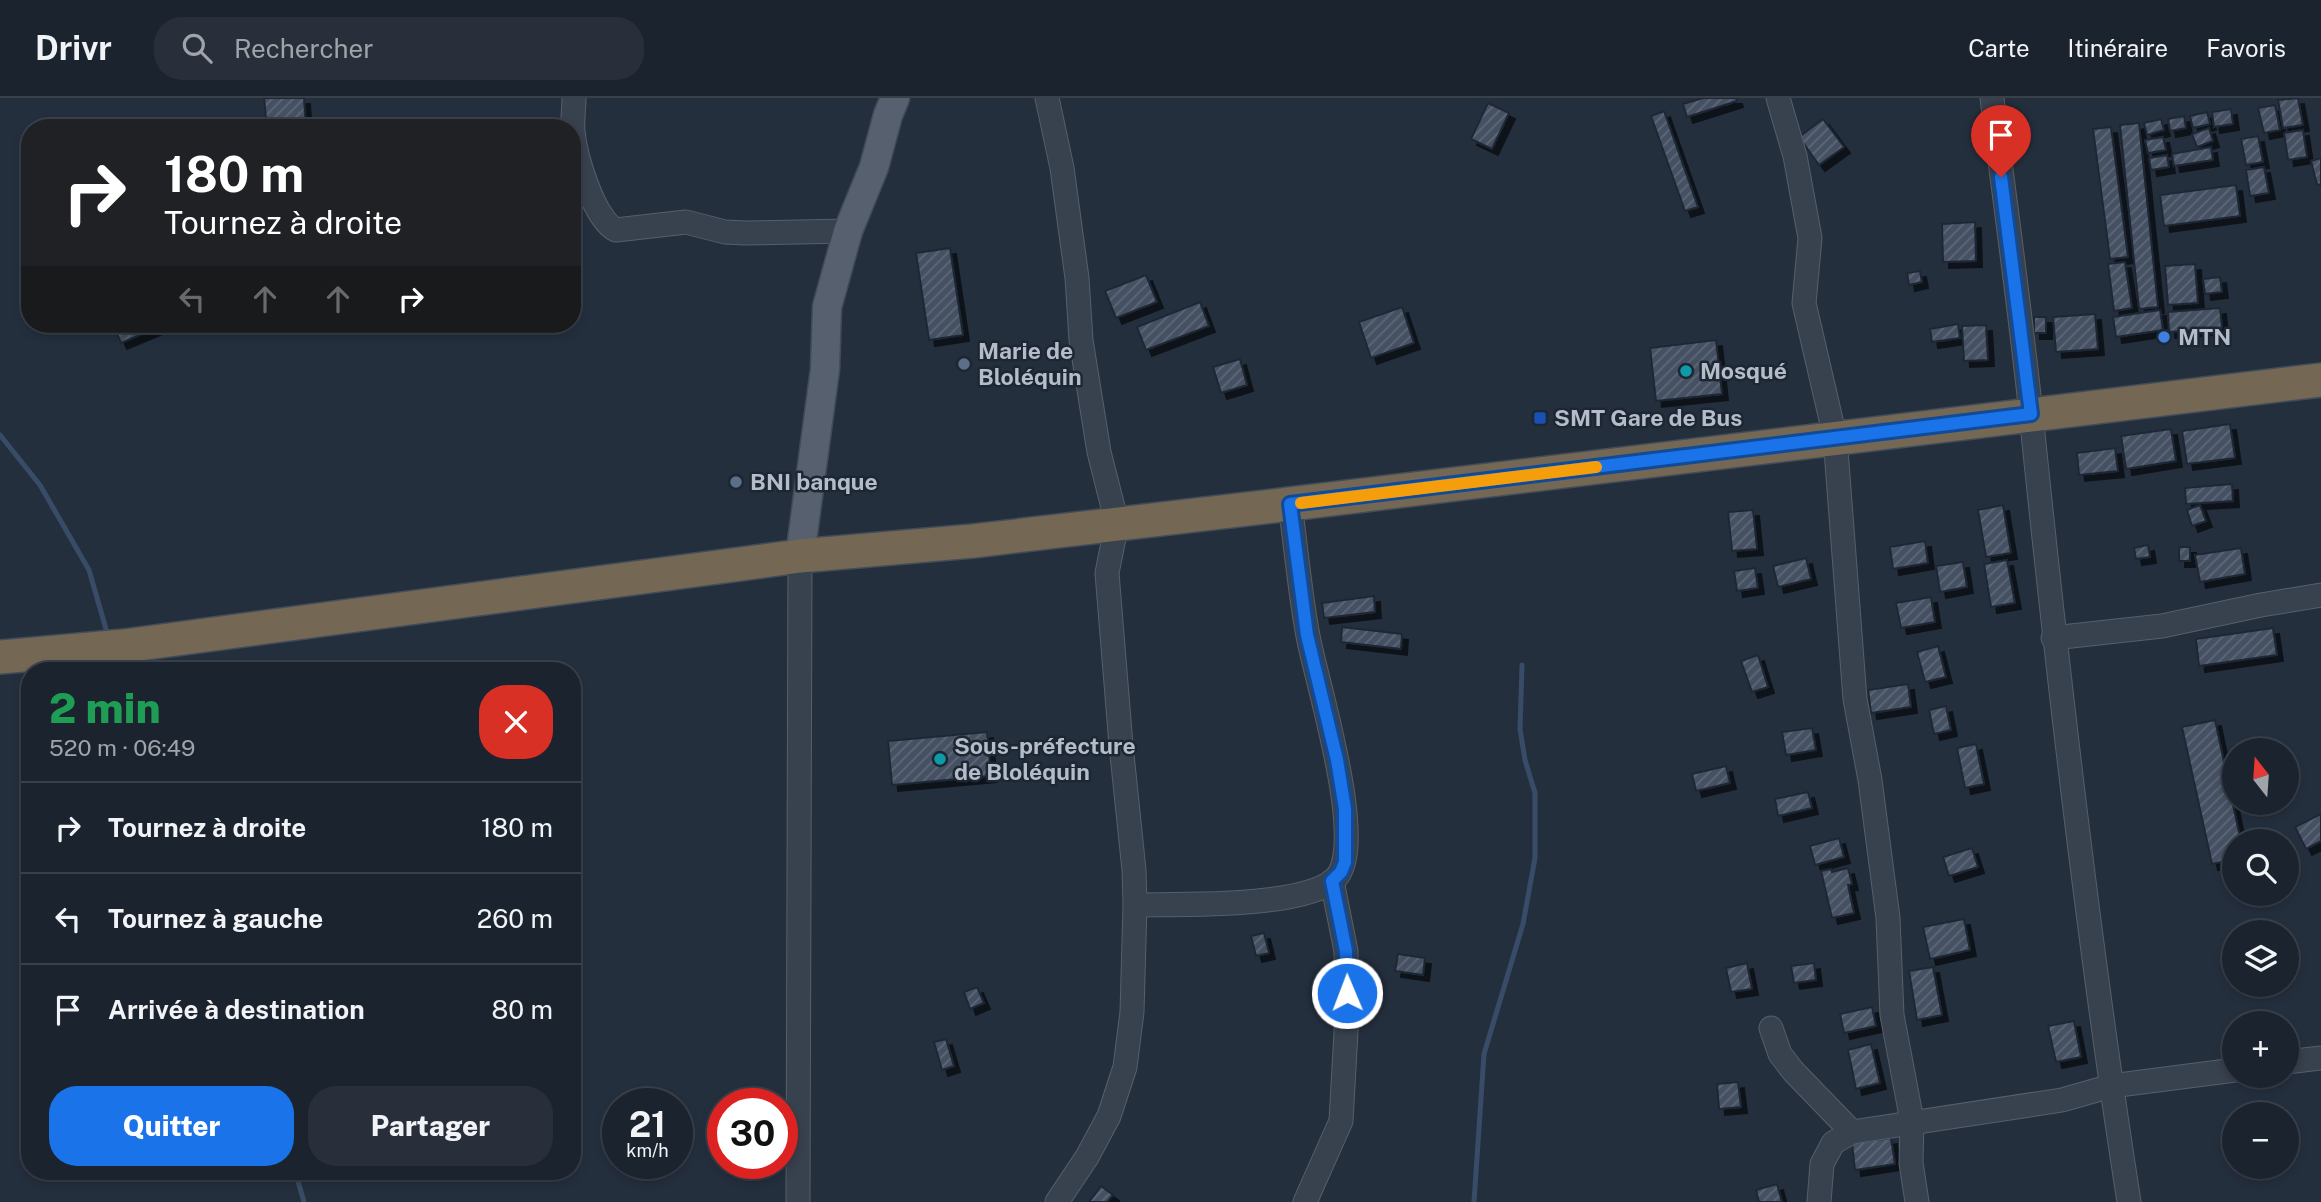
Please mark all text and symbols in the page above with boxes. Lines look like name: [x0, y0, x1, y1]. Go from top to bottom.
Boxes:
search box: [154, 17, 644, 80]
text: Drivr: [35, 29, 112, 67]
icon: search: [178, 29, 216, 67]
text: Rechercher: [234, 33, 373, 64]
text: Carte: [1968, 34, 2030, 62]
text: Itinéraire: [2068, 34, 2168, 62]
text: Favoris: [2206, 34, 2286, 62]
pin: [1971, 105, 2031, 177]
icon: arrive: [1982, 116, 2020, 154]
text: 180 m: [164, 145, 304, 203]
icon: right: [49, 147, 140, 238]
text: Tournez à droite: [164, 204, 402, 241]
icon: left: [173, 280, 211, 318]
icon: ahead: [246, 280, 284, 318]
icon: ahead: [319, 280, 357, 318]
icon: right: [392, 280, 430, 318]
place label: MTN: [2178, 323, 2231, 350]
marker: MTN: [2156, 329, 2172, 345]
place label: Marie de Bloléquin: [978, 337, 1082, 390]
marker: Marie de Bloléquin: [956, 356, 972, 372]
place label: Mosqué: [1700, 357, 1787, 384]
marker: Mosqué: [1678, 363, 1694, 379]
place label: SMT Gare de Bus: [1554, 404, 1742, 431]
marker: SMT Gare de Bus: [1532, 410, 1548, 426]
place label: BNI banque: [750, 468, 878, 495]
marker: BNI banque: [728, 474, 744, 490]
text: 2 min: [49, 683, 161, 732]
button: close: [479, 685, 553, 759]
place label: Sous-préfecture de Bloléquin: [954, 732, 1136, 785]
text: 520 m · 06:49: [49, 734, 195, 761]
north arrow: [2222, 738, 2300, 816]
map controls: [2222, 738, 2299, 1179]
marker: Sous-préfecture de Bloléquin: [932, 751, 948, 767]
icon: right: [49, 809, 87, 847]
text: Tournez à droite: [108, 812, 306, 843]
text: 180 m: [481, 812, 553, 843]
button: search: [2222, 829, 2299, 906]
icon: left: [49, 900, 87, 938]
text: Tournez à gauche: [108, 903, 323, 934]
text: 260 m: [477, 903, 553, 934]
button: layers: [2222, 920, 2299, 997]
position arrow: [1310, 956, 1384, 1030]
icon: arrive: [49, 991, 87, 1029]
text: Arrivée à destination: [108, 994, 365, 1025]
text: 80 m: [492, 994, 553, 1025]
button: +: [2222, 1011, 2299, 1088]
button: Quitter: [49, 1086, 294, 1166]
button: Partager: [308, 1086, 553, 1166]
speed limit sign: 30: [707, 1088, 798, 1179]
button: −: [2222, 1102, 2299, 1179]
text: 21: [629, 1104, 666, 1145]
text: km/h: [626, 1140, 669, 1161]

